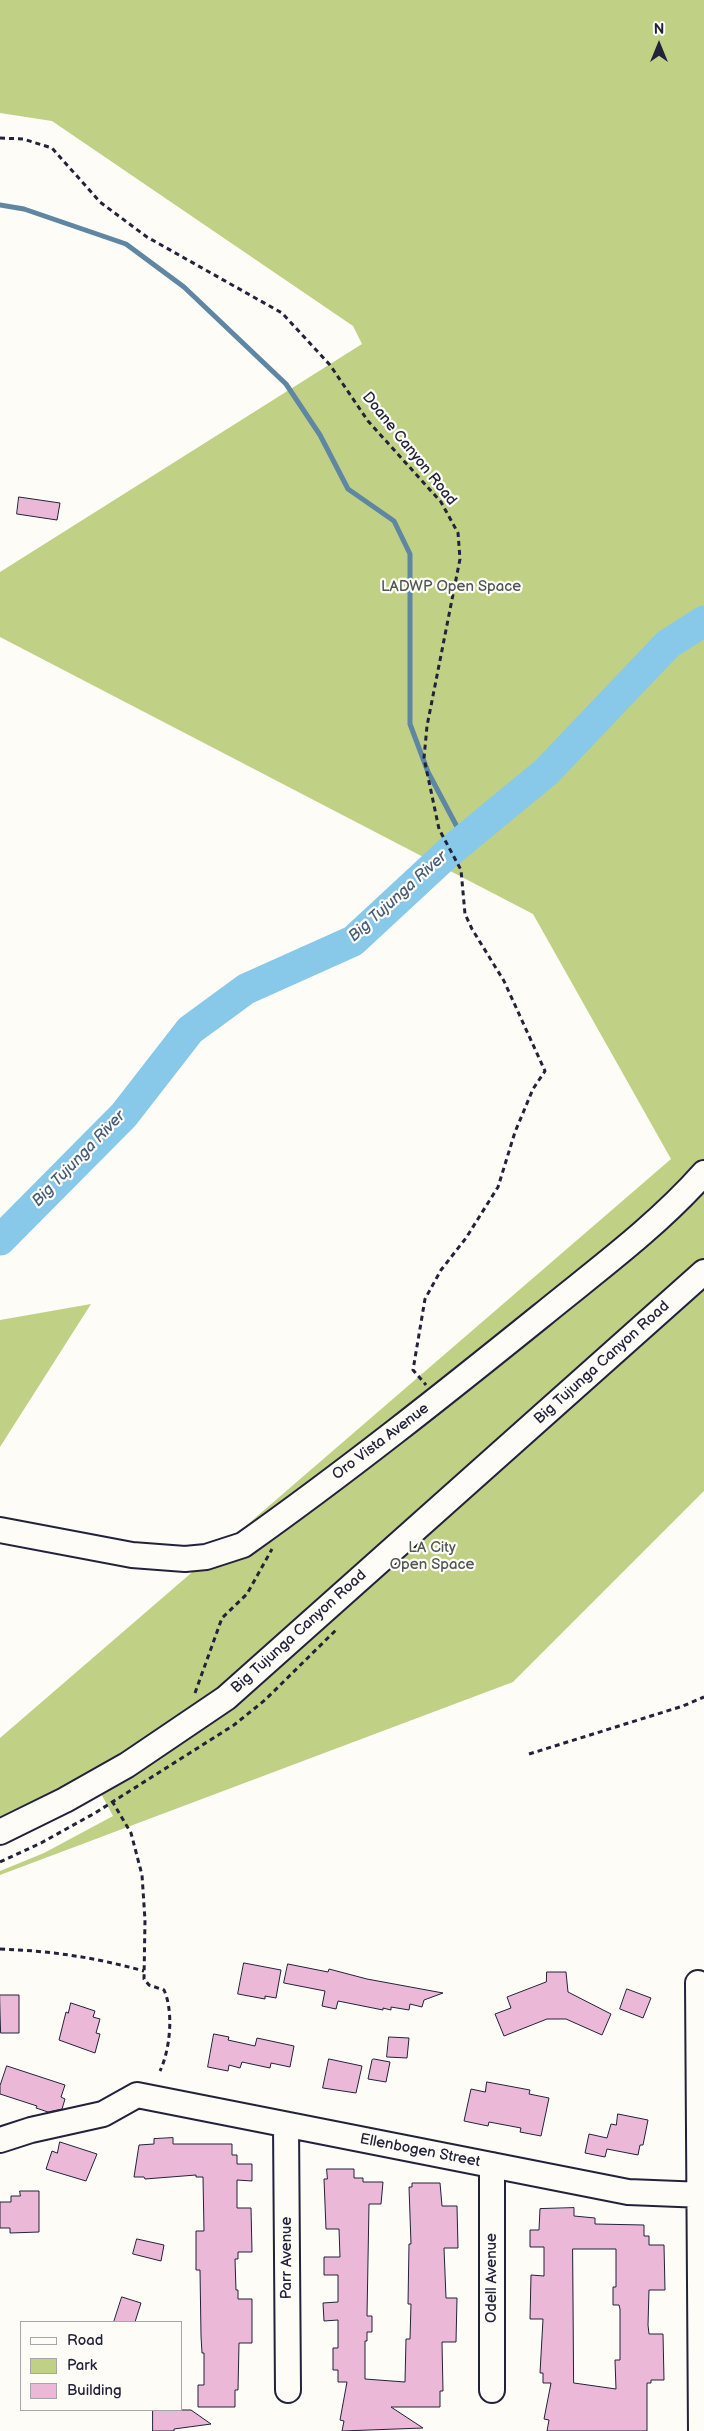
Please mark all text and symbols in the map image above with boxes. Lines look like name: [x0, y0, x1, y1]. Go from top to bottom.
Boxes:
north arrow: [634, 20, 684, 70]
text: N: [654, 21, 664, 38]
street label: Doane Canyon Road: [358, 389, 460, 509]
park label: LADWP Open Space: [381, 578, 521, 596]
water label: Big Tujunga River: [345, 848, 451, 946]
water label: Big Tujunga River: [28, 1107, 130, 1211]
street label: Big Tujunga Canyon Road: [531, 1298, 673, 1428]
street label: Oro Vista Avenue: [329, 1400, 433, 1484]
park label: LA City Open Space: [390, 1539, 474, 1574]
street label: Big Tujunga Canyon Road: [228, 1567, 370, 1697]
street label: Ellenbogen Street: [358, 2131, 482, 2171]
street label: Parr Avenue: [278, 2217, 296, 2299]
street label: Odell Avenue: [483, 2233, 501, 2323]
legend: [20, 2321, 182, 2411]
text: Road: [67, 2331, 103, 2350]
text: Park: [67, 2356, 97, 2375]
text: Building: [67, 2381, 122, 2400]

